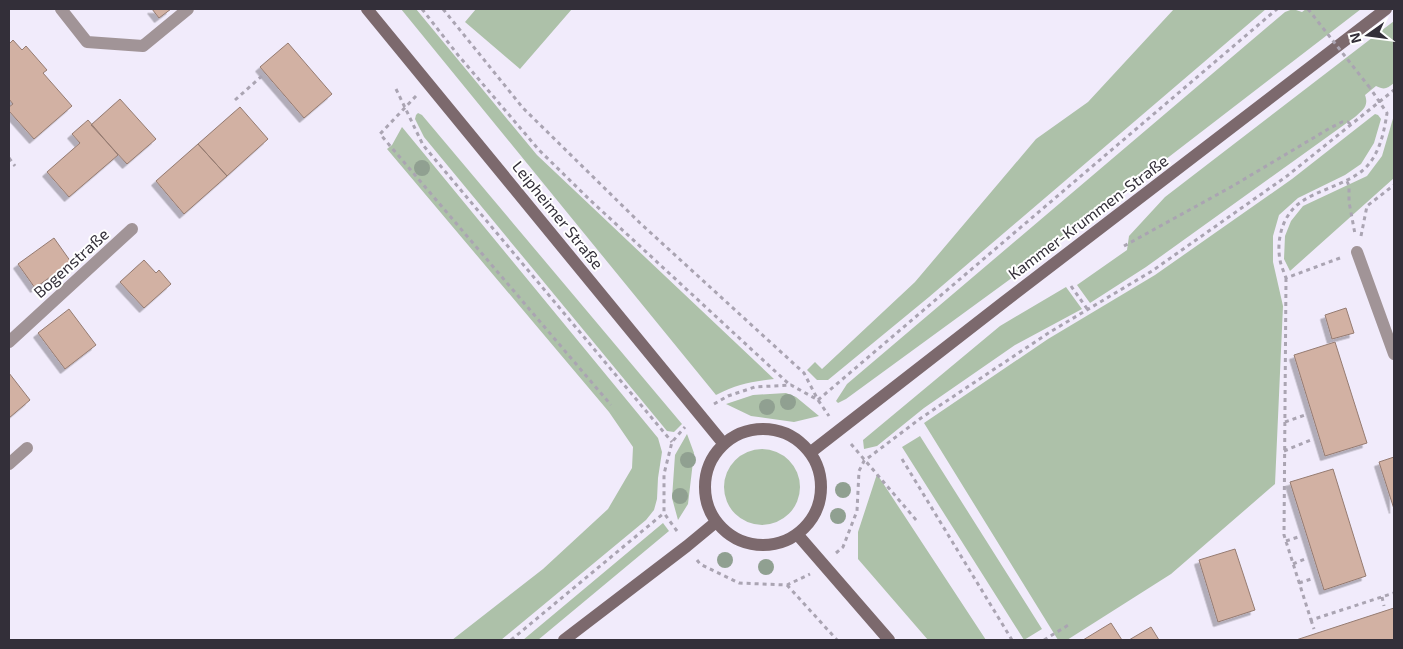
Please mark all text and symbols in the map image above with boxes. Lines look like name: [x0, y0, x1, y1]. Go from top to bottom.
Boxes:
north arrow: [1343, 10, 1393, 60]
text: N: [1345, 31, 1364, 45]
street label: Kammer-Krummen-Straße: [1004, 150, 1171, 283]
street label: Leipheimer Straße: [509, 157, 608, 273]
street label: Bogenstraße: [29, 224, 112, 301]

